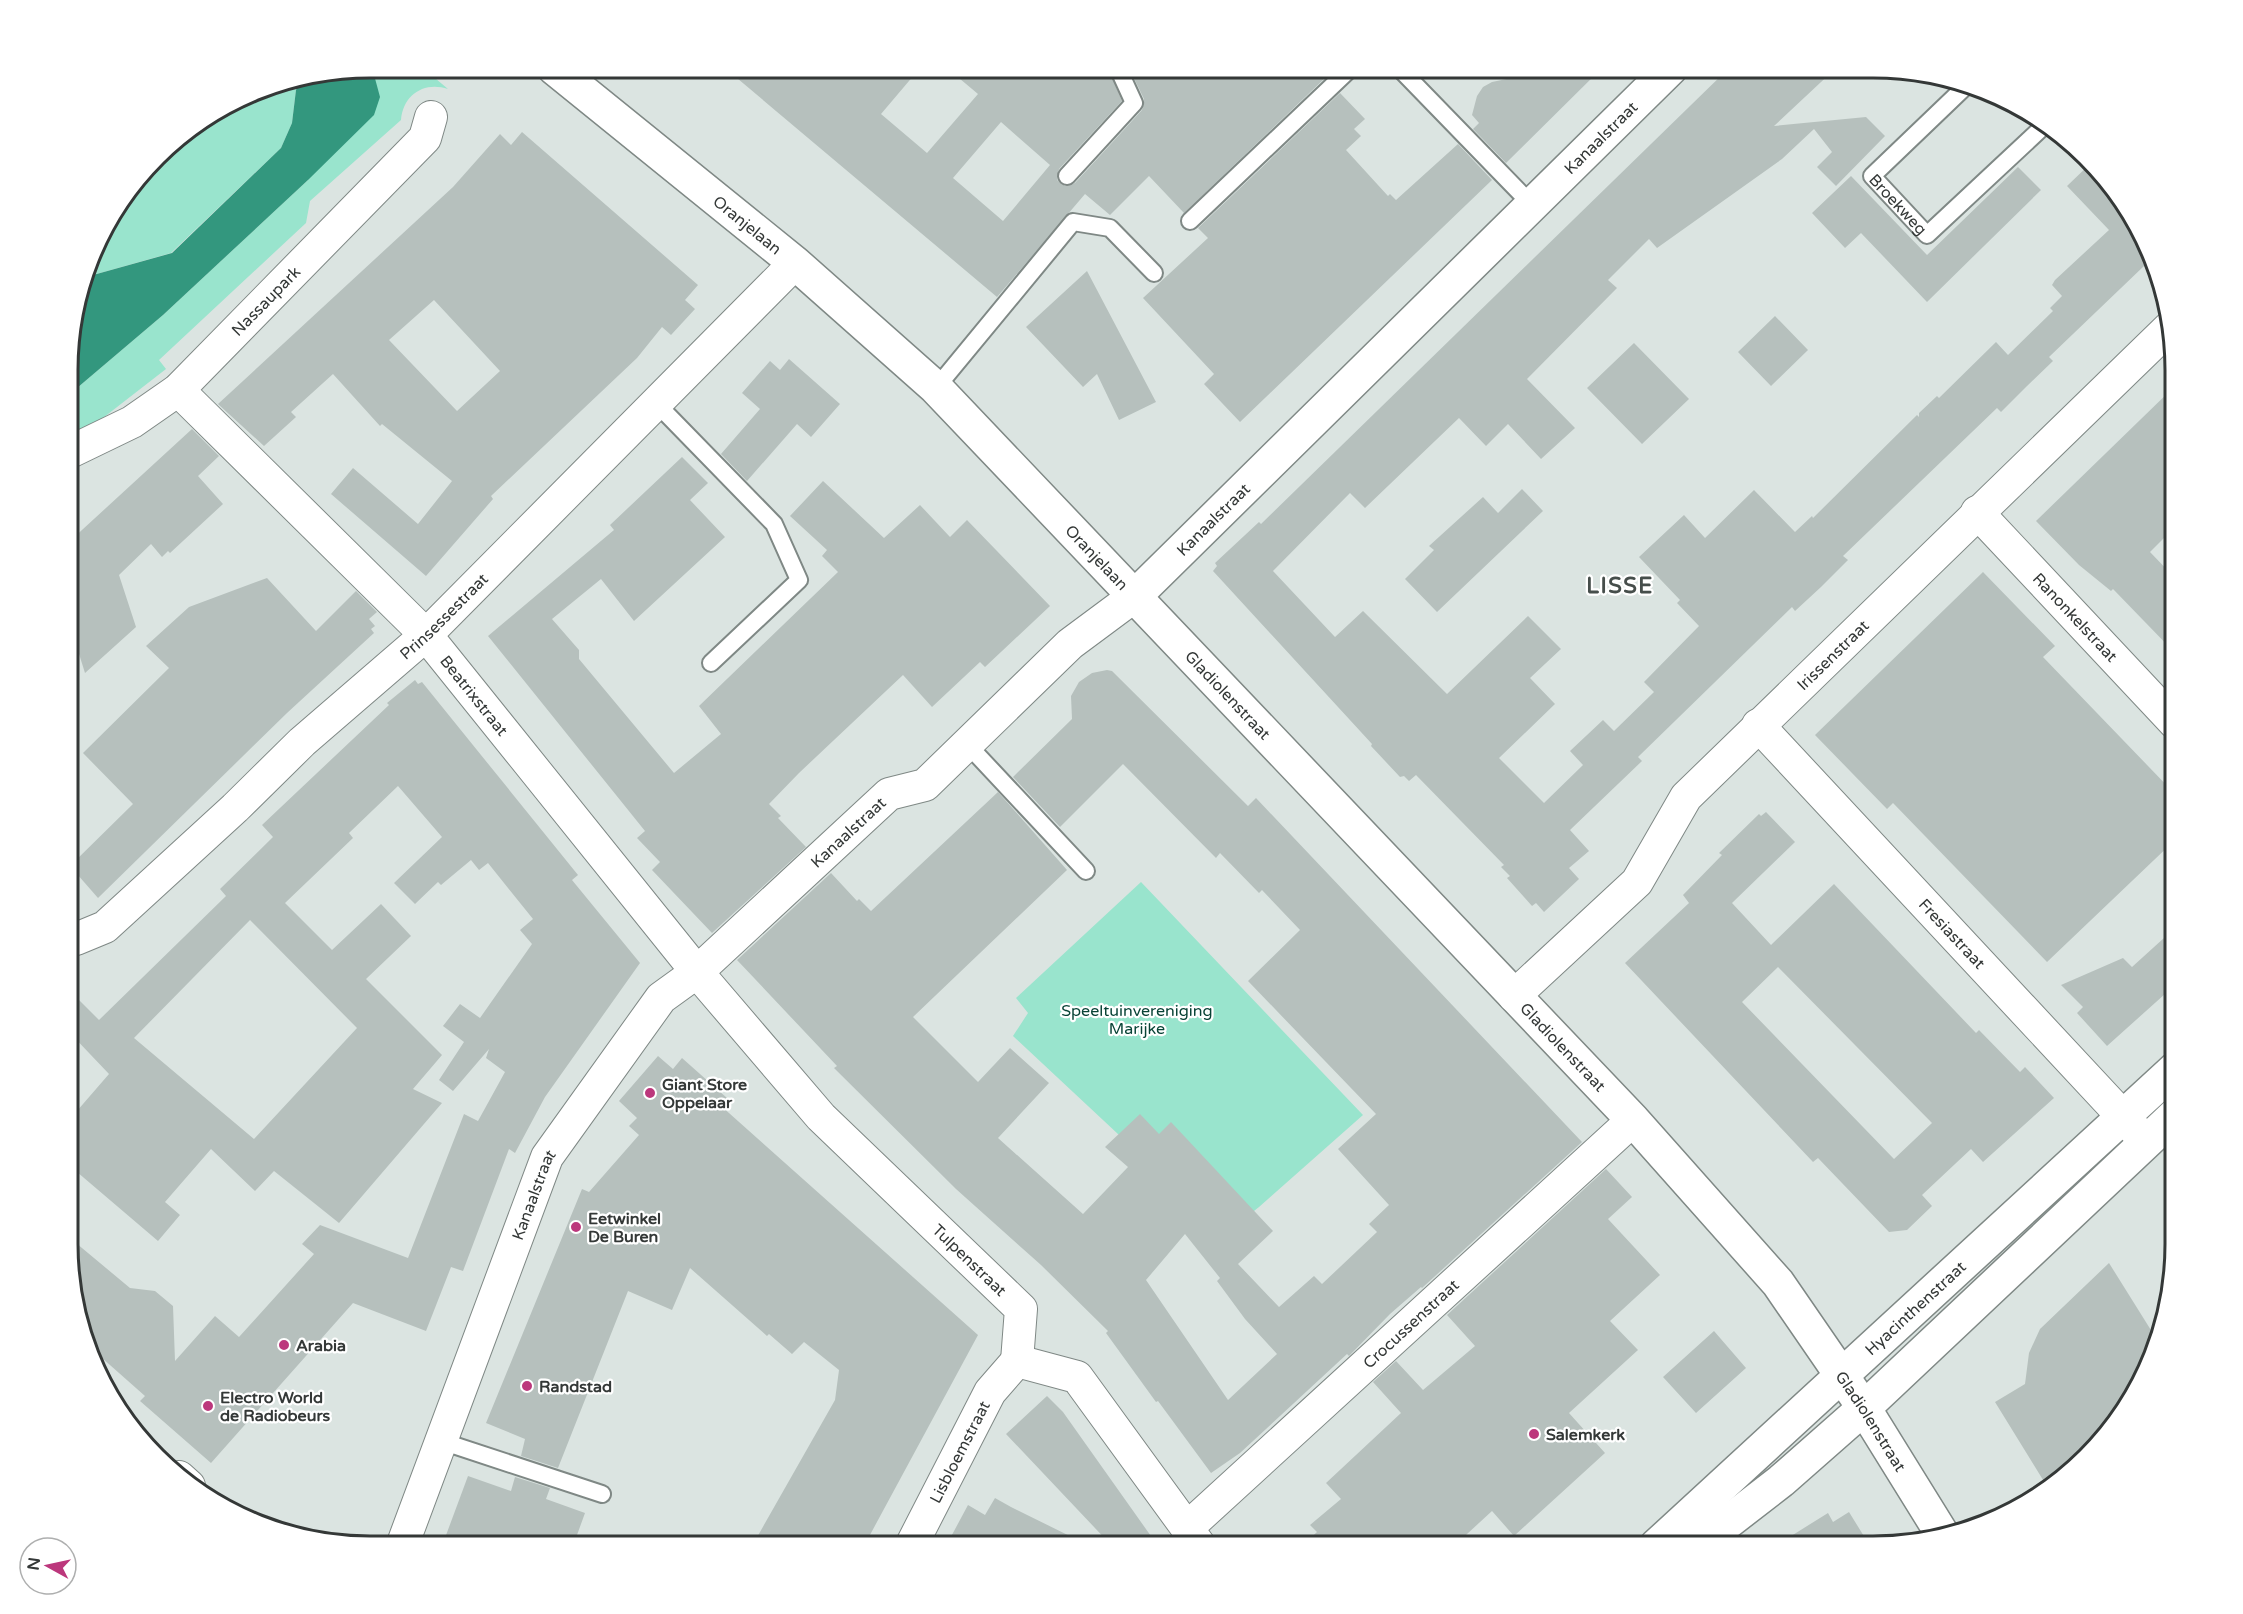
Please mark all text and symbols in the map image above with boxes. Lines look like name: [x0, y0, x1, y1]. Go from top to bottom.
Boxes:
street label: Kanaalstraat: [1560, 98, 1642, 179]
street label: Broekweg: [1864, 170, 1931, 239]
street label: Oranjelaan: [709, 192, 785, 259]
street label: Nassaupark: [228, 262, 305, 340]
street label: Kanaalstraat: [1173, 479, 1255, 560]
street label: Oranjelaan: [1061, 521, 1132, 595]
street label: Prinsessestraat: [396, 569, 493, 664]
street label: Ranonkelstraat: [2028, 569, 2121, 666]
district label: LISSE: [1586, 573, 1654, 599]
street label: Irissenstraat: [1793, 616, 1873, 695]
street label: Gladiolenstraat: [1180, 647, 1274, 744]
street label: Beatrixstraat: [435, 652, 512, 740]
street label: Kanaalstraat: [807, 793, 890, 873]
street label: Fresiastraat: [1914, 895, 1989, 973]
street label: Gladiolenstraat: [1515, 999, 1610, 1096]
park label: Speeltuinvereniging Marijke: [1061, 1001, 1213, 1039]
place label: Giant Store Oppelaar: [662, 1075, 747, 1113]
marker: Giant Store Oppelaar: [643, 1086, 657, 1100]
street label: Kanaalstraat: [508, 1146, 560, 1243]
place label: Eetwinkel De Buren: [588, 1209, 661, 1247]
marker: Eetwinkel De Buren: [569, 1220, 583, 1234]
street label: Tulpenstraat: [928, 1220, 1010, 1301]
street label: Hyacinthenstraat: [1861, 1257, 1970, 1360]
street label: Crocussenstraat: [1359, 1275, 1463, 1373]
place label: Arabia: [296, 1336, 346, 1356]
marker: Arabia: [277, 1338, 291, 1352]
street label: Gladiolenstraat: [1831, 1368, 1910, 1476]
place label: Randstad: [539, 1377, 612, 1397]
marker: Randstad: [520, 1379, 534, 1393]
place label: Electro World de Radiobeurs: [220, 1388, 331, 1426]
street label: Lisbloemstraat: [926, 1398, 995, 1507]
marker: Electro World de Radiobeurs: [201, 1399, 215, 1413]
place label: Salemkerk: [1546, 1425, 1625, 1445]
marker: Salemkerk: [1527, 1427, 1541, 1441]
north arrow: [18, 1536, 78, 1596]
text: N: [23, 1556, 45, 1572]

